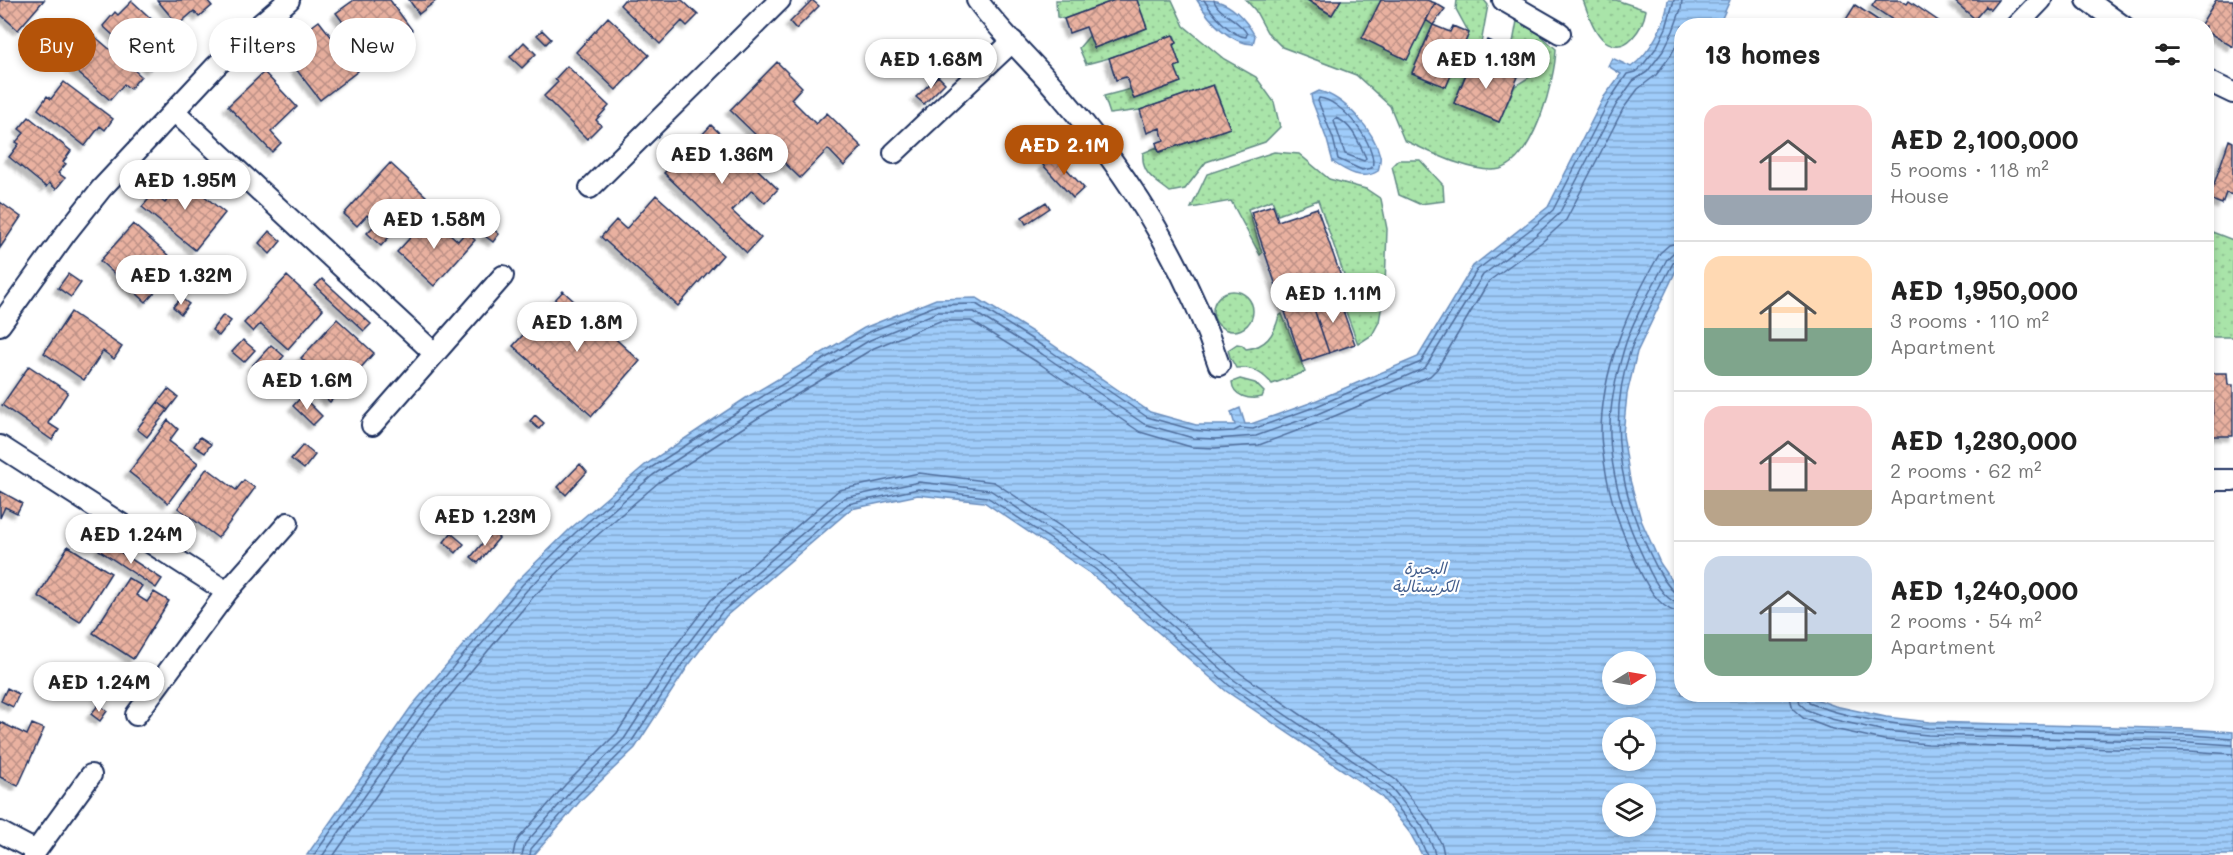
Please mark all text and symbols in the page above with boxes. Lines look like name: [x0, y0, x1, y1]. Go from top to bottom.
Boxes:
chip: Buy: [18, 18, 96, 72]
chip: Rent: [108, 18, 197, 72]
chip: Filters: [209, 18, 317, 72]
chip: New: [329, 18, 416, 72]
text: 13 homes: [1704, 37, 1821, 71]
icon: filters: [2151, 38, 2184, 71]
pin: AED 1.68M: [862, 39, 1000, 90]
pin: AED 1.13M: [1417, 39, 1555, 90]
text: AED 1.68M: [879, 45, 983, 71]
text: AED 1.13M: [1436, 45, 1536, 71]
text: AED 2,100,000: [1890, 122, 2078, 156]
pin: AED 2.1M: [1002, 125, 1126, 176]
icon: home: [1752, 129, 1824, 201]
text: AED 2.1M: [1019, 131, 1109, 157]
pin: AED 1.36M: [653, 134, 791, 185]
text: AED 1.36M: [670, 140, 774, 166]
text: 5 rooms · 118 m²: [1890, 156, 2049, 182]
pin: AED 1.95M: [116, 160, 254, 211]
text: AED 1.95M: [133, 166, 237, 192]
text: House: [1890, 182, 1949, 208]
pin: AED 1.58M: [365, 199, 503, 250]
text: AED 1.58M: [382, 205, 486, 231]
pin: AED 1.32M: [112, 255, 250, 306]
text: AED 1.32M: [130, 261, 232, 287]
pin: AED 1.11M: [1264, 273, 1402, 324]
text: AED 1,950,000: [1890, 273, 2078, 307]
text: AED 1.11M: [1284, 279, 1382, 305]
icon: home: [1752, 280, 1824, 352]
pin: AED 1.8M: [515, 302, 639, 353]
text: 3 rooms · 110 m²: [1890, 307, 2049, 333]
text: AED 1.8M: [531, 308, 623, 334]
text: Apartment: [1890, 333, 1996, 359]
pin: AED 1.6M: [245, 360, 369, 411]
text: AED 1.6M: [261, 366, 353, 392]
text: AED 1,230,000: [1890, 423, 2077, 457]
icon: home: [1752, 430, 1824, 502]
text: 2 rooms · 62 m²: [1890, 457, 2042, 483]
text: Apartment: [1890, 483, 1996, 509]
pin: AED 1.23M: [416, 496, 554, 547]
text: AED 1.23M: [434, 502, 536, 528]
pin: AED 1.24M: [62, 514, 200, 565]
text: AED 1.24M: [79, 520, 183, 546]
water label: البحيرة الكريستالية: [1392, 557, 1460, 596]
text: AED 1,240,000: [1890, 573, 2078, 607]
icon: home: [1752, 580, 1824, 652]
text: 2 rooms · 54 m²: [1890, 607, 2042, 633]
text: Apartment: [1890, 633, 1996, 659]
north arrow: [1602, 651, 1656, 705]
map controls: [1602, 651, 1656, 837]
pin: AED 1.24M: [30, 662, 168, 713]
text: AED 1.24M: [47, 668, 151, 694]
button: locate: [1602, 717, 1656, 771]
button: layers: [1602, 783, 1656, 837]

